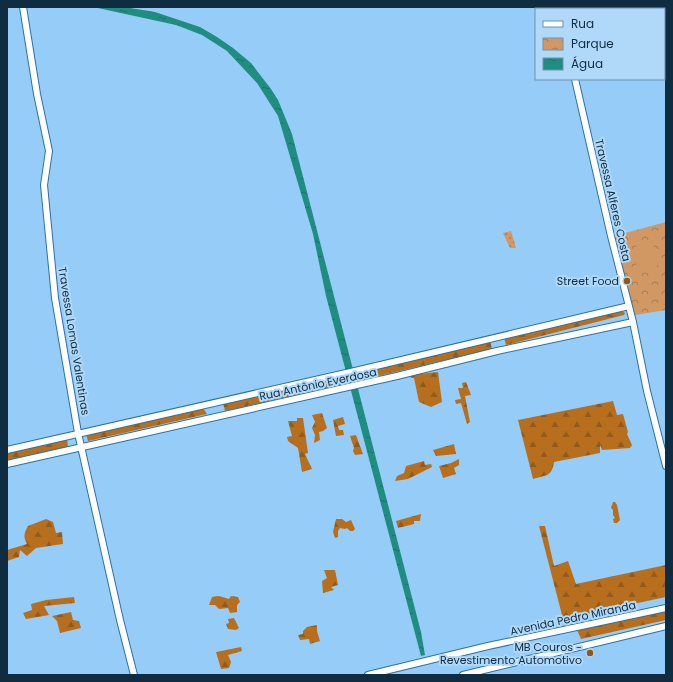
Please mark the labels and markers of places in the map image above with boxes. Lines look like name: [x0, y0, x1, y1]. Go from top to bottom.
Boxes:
place label: Street Food: [557, 273, 619, 289]
marker: Street Food: [622, 276, 632, 286]
place label: MB Couros - Revestimento Automotivo: [440, 639, 582, 668]
marker: MB Couros - Revestimento Automotivo: [585, 648, 595, 658]

